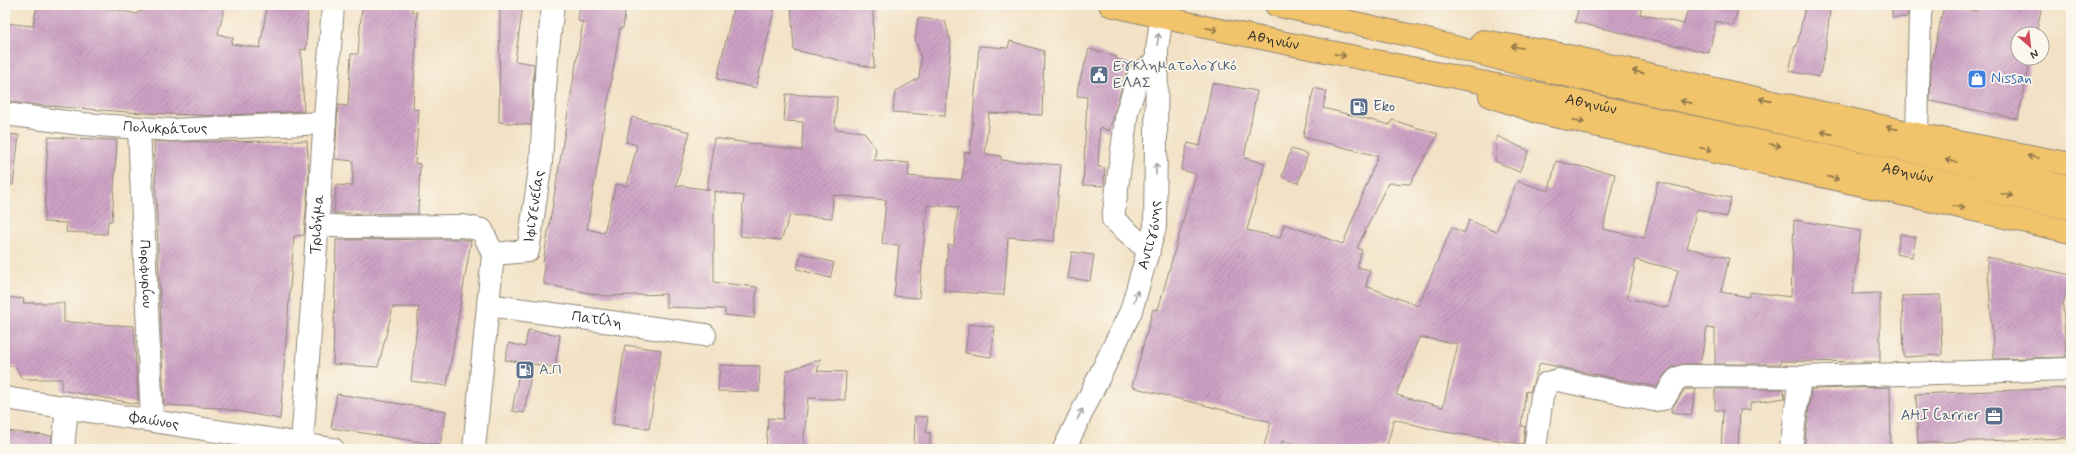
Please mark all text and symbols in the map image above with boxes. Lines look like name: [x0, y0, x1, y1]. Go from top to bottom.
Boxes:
one-way arrow: [1206, 25, 1219, 33]
street label: Αθηνών: [1246, 26, 1301, 56]
north arrow: [2010, 26, 2050, 66]
one-way arrow: [1154, 33, 1162, 46]
one-way arrow: [1511, 42, 1524, 50]
text: N: [2028, 46, 2041, 62]
one-way arrow: [1333, 51, 1346, 59]
place label: Εγκληματολογικό ΕΛΑΣ: [1113, 56, 1237, 93]
public building icon: Εγκληματολογικό ΕΛΑΣ: [1088, 64, 1110, 86]
one-way arrow: [1632, 67, 1645, 75]
shop icon: Nissan: [1966, 68, 1988, 90]
place label: Nissan: [1991, 69, 2032, 89]
street label: Αθηνών: [1563, 89, 1619, 120]
one-way arrow: [1759, 95, 1772, 103]
fuel station icon: Eko: [1348, 96, 1370, 118]
place label: Eko: [1373, 97, 1395, 117]
one-way arrow: [1680, 97, 1693, 105]
street label: Πολυκράτους: [122, 117, 208, 140]
one-way arrow: [1572, 118, 1585, 126]
one-way arrow: [1885, 124, 1898, 132]
one-way arrow: [1820, 129, 1833, 136]
one-way arrow: [1768, 141, 1781, 149]
one-way arrow: [1699, 146, 1712, 154]
one-way arrow: [2027, 153, 2040, 161]
one-way arrow: [1945, 156, 1958, 164]
street label: Αθηνών: [1880, 158, 1935, 189]
one-way arrow: [1152, 163, 1160, 176]
street label: Ιφιγενείας: [519, 169, 550, 244]
one-way arrow: [1826, 174, 1839, 182]
one-way arrow: [2000, 192, 2013, 200]
street label: Τριδήμα: [305, 194, 330, 255]
street label: Αντιγόνης: [1133, 200, 1166, 272]
one-way arrow: [1953, 203, 1966, 211]
street label: Πορφυρίου: [134, 239, 157, 309]
one-way arrow: [1133, 290, 1140, 303]
street label: Πατίλη: [570, 307, 624, 333]
fuel station icon: Α.Π: [514, 359, 536, 381]
place label: Α.Π: [539, 360, 562, 380]
office icon: AHI Carrier: [1983, 405, 2005, 427]
place label: AHI Carrier: [1901, 406, 1981, 426]
street label: Φαώνος: [127, 407, 181, 435]
one-way arrow: [1077, 408, 1084, 420]

